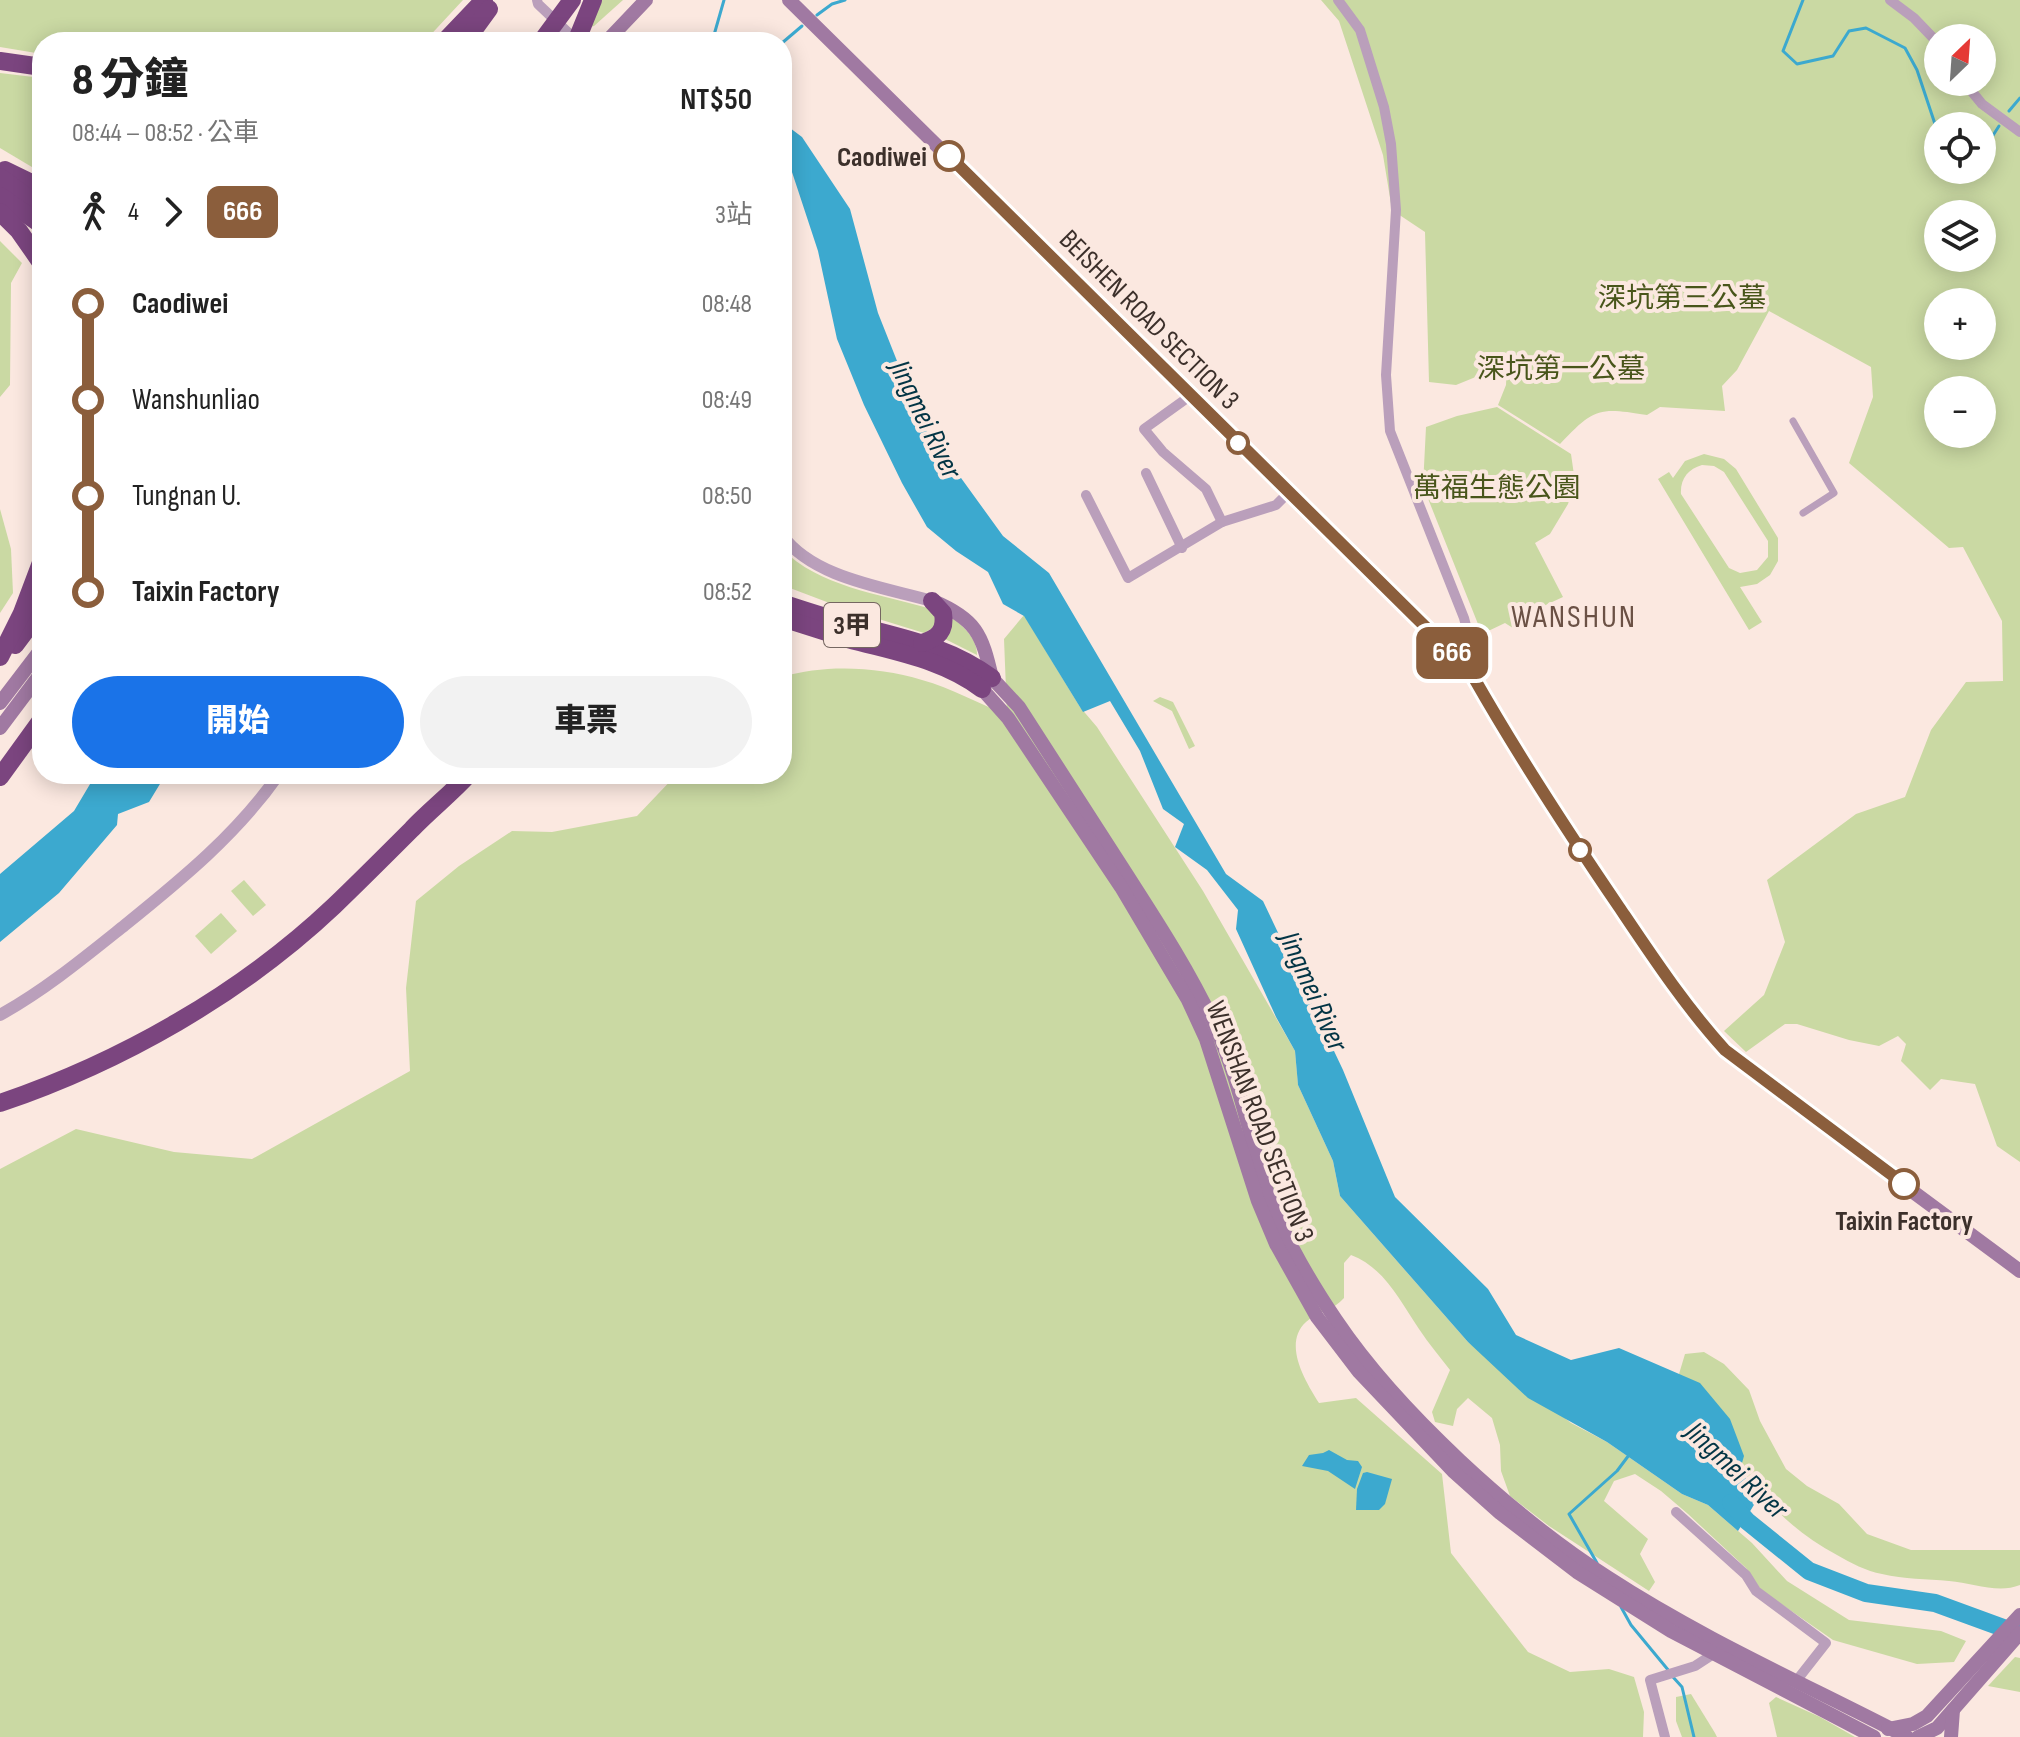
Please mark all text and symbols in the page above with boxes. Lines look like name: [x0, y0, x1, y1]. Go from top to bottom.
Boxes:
north arrow: [1924, 24, 1996, 96]
map controls: [1924, 24, 1996, 448]
text: 8 分鐘: [72, 54, 188, 107]
text: NT$50: [680, 82, 752, 118]
button: locate: [1924, 112, 1996, 184]
text: 08:44 – 08:52 · 公車: [72, 118, 259, 149]
place label: Caodiwei: [837, 141, 927, 174]
marker: Caodiwei: [934, 141, 964, 171]
icon: walk: [72, 190, 116, 234]
icon: forward: [151, 190, 195, 234]
text: 666: [223, 195, 262, 228]
text: 4: [128, 197, 139, 228]
text: 3站: [715, 200, 752, 231]
button: layers: [1924, 200, 1996, 272]
street label: BEISHEN ROAD SECTION 3: [1052, 223, 1246, 417]
park label: 深坑第三公墓: [1598, 282, 1766, 315]
text: Caodiwei: [132, 286, 228, 322]
button: +: [1924, 288, 1996, 360]
text: 08:48: [702, 289, 752, 320]
water label: Jingmei River: [880, 353, 970, 486]
park label: 深坑第一公墓: [1477, 353, 1645, 386]
button: −: [1924, 376, 1996, 448]
text: Wanshunliao: [132, 382, 260, 418]
text: 08:49: [702, 385, 752, 416]
unlabelled marker: [1227, 432, 1249, 454]
park label: 萬福生態公園: [1413, 472, 1581, 505]
text: Tungnan U.: [132, 478, 241, 514]
text: 08:50: [702, 481, 752, 512]
text: Taixin Factory: [132, 574, 279, 610]
text: 08:52: [703, 577, 752, 608]
district label: WANSHUN: [1511, 598, 1637, 637]
road number: 3甲: [824, 603, 880, 647]
line badge: 666: [1406, 627, 1498, 679]
text: 666: [1432, 636, 1472, 669]
button: 開始: [72, 676, 404, 768]
button: 車票: [420, 676, 752, 768]
unlabelled marker: [1569, 839, 1591, 861]
water label: Jingmei River: [1270, 924, 1356, 1058]
street label: WENSHAN ROAD SECTION 3: [1198, 996, 1321, 1247]
marker: Taixin Factory: [1889, 1169, 1919, 1199]
place label: Taixin Factory: [1835, 1205, 1973, 1238]
water label: Jingmei River: [1676, 1413, 1796, 1528]

